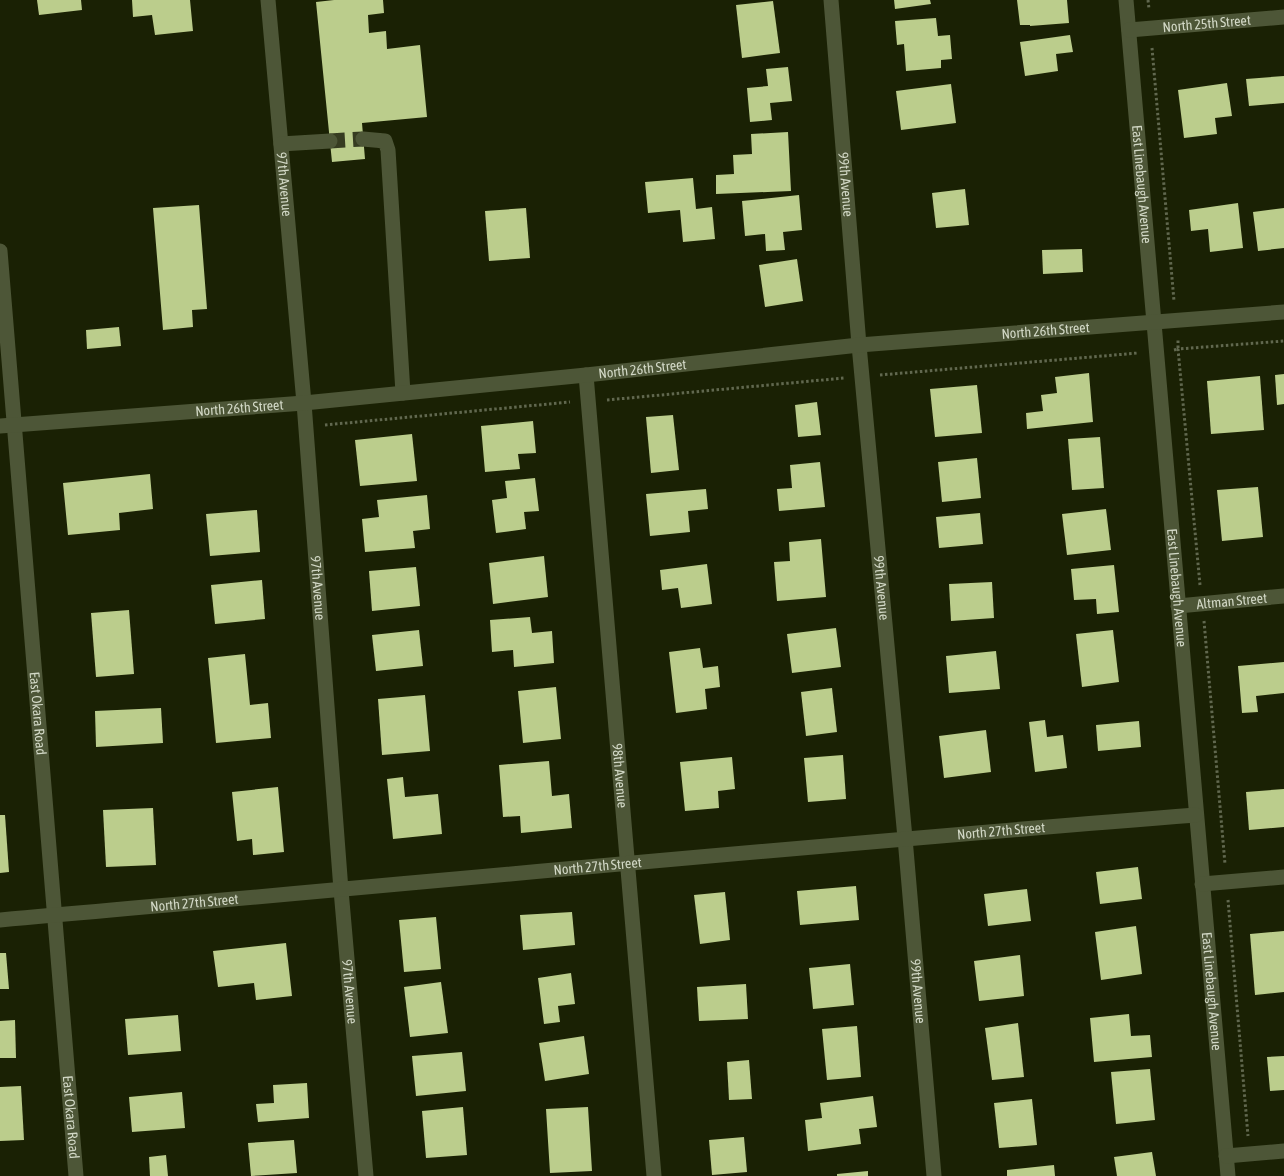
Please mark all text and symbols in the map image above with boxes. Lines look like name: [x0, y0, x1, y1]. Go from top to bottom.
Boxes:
street label: North 25th Street: [1162, 12, 1251, 35]
street label: East Linebaugh Avenue: [1129, 124, 1155, 244]
street label: 97th Avenue: [274, 151, 295, 217]
street label: 99th Avenue: [835, 151, 857, 217]
street label: North 26th Street: [1001, 319, 1090, 342]
street label: North 26th Street: [598, 356, 687, 382]
street label: North 26th Street: [195, 397, 284, 419]
street label: East Linebaugh Avenue: [1164, 528, 1190, 648]
street label: 97th Avenue: [308, 555, 328, 621]
street label: 99th Avenue: [871, 555, 893, 621]
street label: Altman Street: [1196, 590, 1268, 612]
street label: East Okara Road: [27, 671, 49, 756]
street label: 98th Avenue: [609, 743, 631, 808]
street label: North 27th Street: [956, 819, 1046, 842]
street label: North 27th Street: [553, 854, 642, 878]
street label: North 27th Street: [150, 891, 239, 915]
street label: East Linebaugh Avenue: [1199, 931, 1225, 1051]
street label: 99th Avenue: [907, 958, 929, 1024]
street label: 97th Avenue: [339, 959, 361, 1025]
street label: East Okara Road: [60, 1075, 83, 1159]

